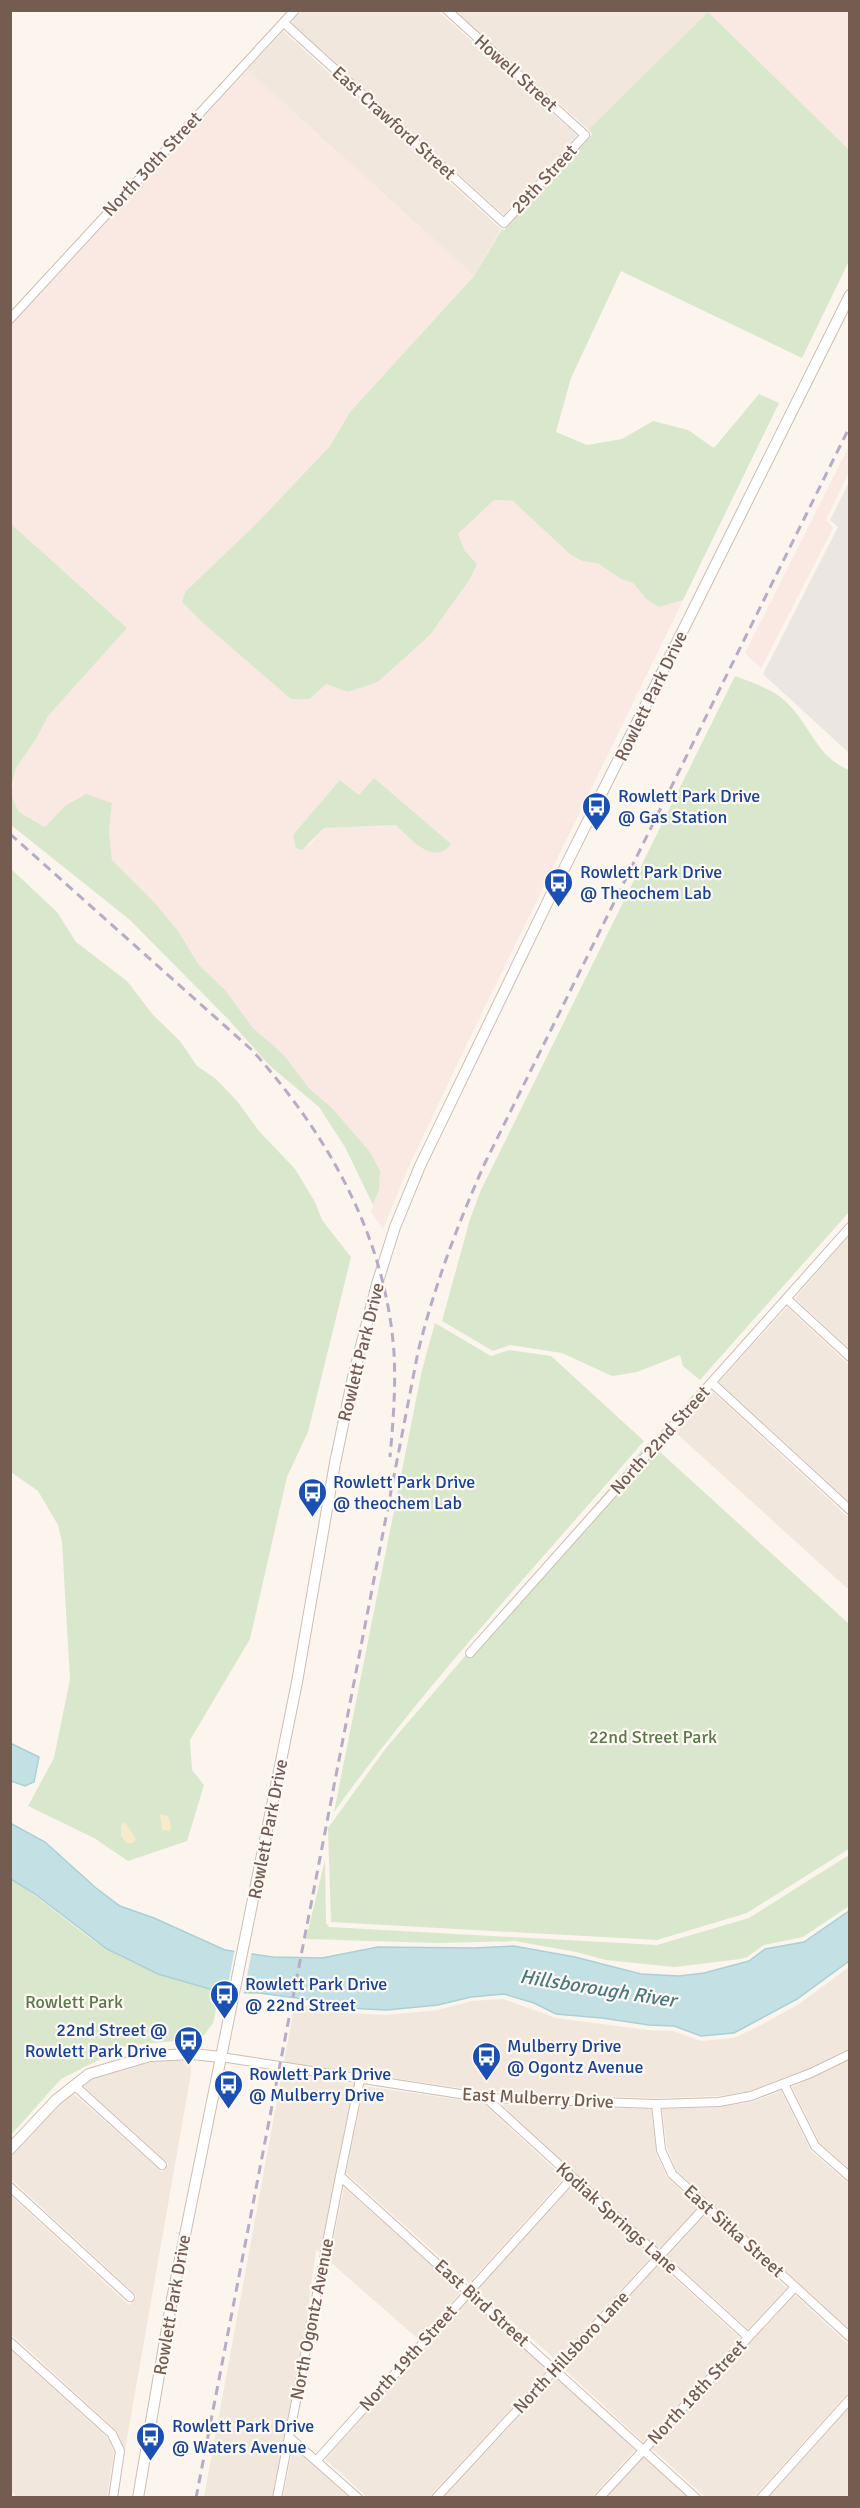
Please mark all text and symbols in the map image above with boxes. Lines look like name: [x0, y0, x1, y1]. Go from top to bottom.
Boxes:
street label: Howell Street: [470, 30, 562, 116]
street label: East Crawford Street: [328, 62, 460, 184]
street label: North 30th Street: [98, 107, 206, 221]
street label: 29th Street: [506, 140, 582, 218]
street label: Rowlett Park Drive: [610, 627, 692, 765]
place label: Rowlett Park Drive @ Gas Station: [618, 785, 760, 828]
bus stop icon: Rowlett Park Drive @ Gas Station: [581, 790, 613, 832]
place label: Rowlett Park Drive @ Theochem Lab: [580, 861, 722, 904]
bus stop icon: Rowlett Park Drive @ Theochem Lab: [543, 866, 575, 908]
street label: Rowlett Park Drive: [333, 1280, 389, 1424]
street label: North 22nd Street: [606, 1381, 714, 1499]
place label: Rowlett Park Drive @ theochem Lab: [333, 1471, 475, 1514]
bus stop icon: Rowlett Park Drive @ theochem Lab: [296, 1476, 328, 1518]
park label: 22nd Street Park: [589, 1726, 717, 1748]
street label: Rowlett Park Drive: [244, 1757, 292, 1901]
water label: Hillsborough River: [518, 1964, 680, 2014]
place label: Rowlett Park Drive @ 22nd Street: [245, 1973, 387, 2016]
bus stop icon: Rowlett Park Drive @ 22nd Street: [208, 1978, 240, 2020]
park label: Rowlett Park: [25, 1991, 123, 2013]
place label: 22nd Street @ Rowlett Park Drive: [25, 2019, 167, 2062]
bus stop icon: 22nd Street @ Rowlett Park Drive: [172, 2024, 204, 2066]
place label: Mulberry Drive @ Ogontz Avenue: [507, 2035, 643, 2078]
bus stop icon: Mulberry Drive @ Ogontz Avenue: [470, 2040, 502, 2082]
place label: Rowlett Park Drive @ Mulberry Drive: [249, 2063, 391, 2106]
bus stop icon: Rowlett Park Drive @ Mulberry Drive: [212, 2068, 244, 2110]
street label: East Mulberry Drive: [462, 2083, 614, 2113]
street label: Kodiak Springs Lane: [552, 2158, 682, 2278]
street label: East Sitka Street: [679, 2180, 789, 2282]
street label: Rowlett Park Drive: [149, 2233, 195, 2377]
street label: North Ogontz Avenue: [286, 2236, 338, 2402]
street label: East Bird Street: [430, 2255, 534, 2351]
street label: North Hillsboro Lane: [509, 2286, 633, 2418]
street label: North 19th Street: [355, 2300, 461, 2416]
street label: North 18th Street: [643, 2335, 751, 2449]
place label: Rowlett Park Drive @ Waters Avenue: [172, 2415, 314, 2458]
bus stop icon: Rowlett Park Drive @ Waters Avenue: [135, 2420, 167, 2462]

